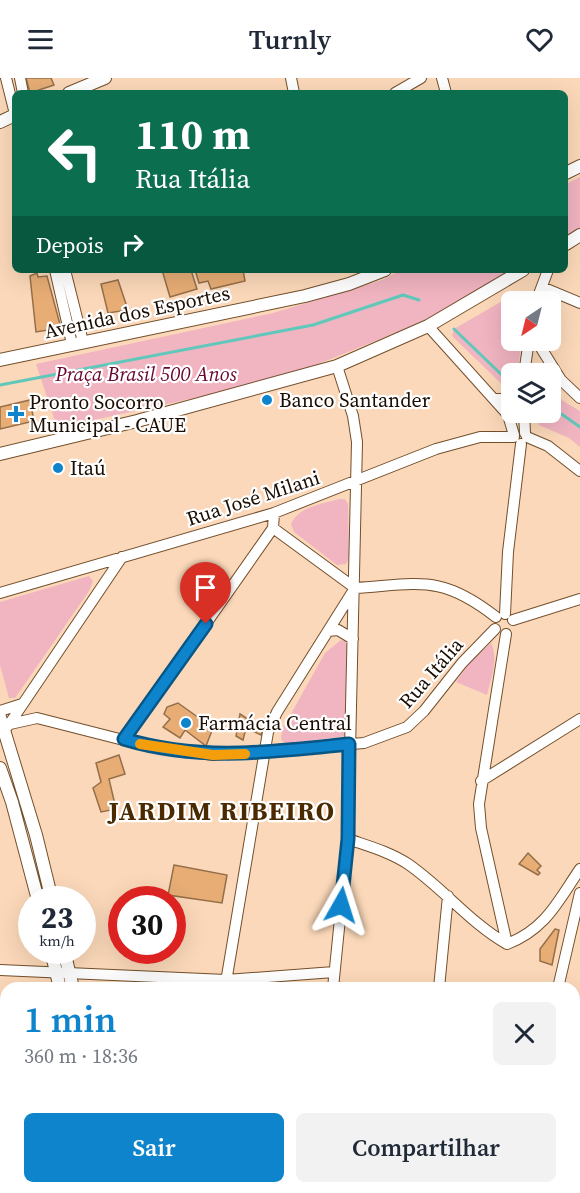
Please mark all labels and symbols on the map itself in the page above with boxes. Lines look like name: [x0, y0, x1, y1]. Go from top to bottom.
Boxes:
street label: Avenida dos Esportes: [42, 279, 232, 345]
north arrow: [501, 291, 561, 351]
park label: Praça Brasil 500 Anos: [54, 360, 238, 388]
place label: Banco Santander: [279, 386, 431, 414]
place label: Pronto Socorro Municipal - CAUE: [29, 388, 186, 439]
marker: Banco Santander: [260, 393, 274, 407]
marker: Pronto Socorro Municipal - CAUE: [7, 405, 25, 423]
place label: Itaú: [70, 454, 106, 482]
marker: Itaú: [51, 461, 65, 475]
street label: Rua José Milani: [183, 463, 323, 533]
pin: [180, 562, 231, 624]
street label: Rua Itália: [392, 631, 470, 714]
place label: Farmácia Central: [198, 709, 352, 737]
marker: Farmácia Central: [179, 716, 193, 730]
district label: JARDIM RIBEIRO: [106, 793, 336, 829]
position arrow: [309, 873, 373, 937]
speed limit sign: 30: [108, 886, 186, 964]

